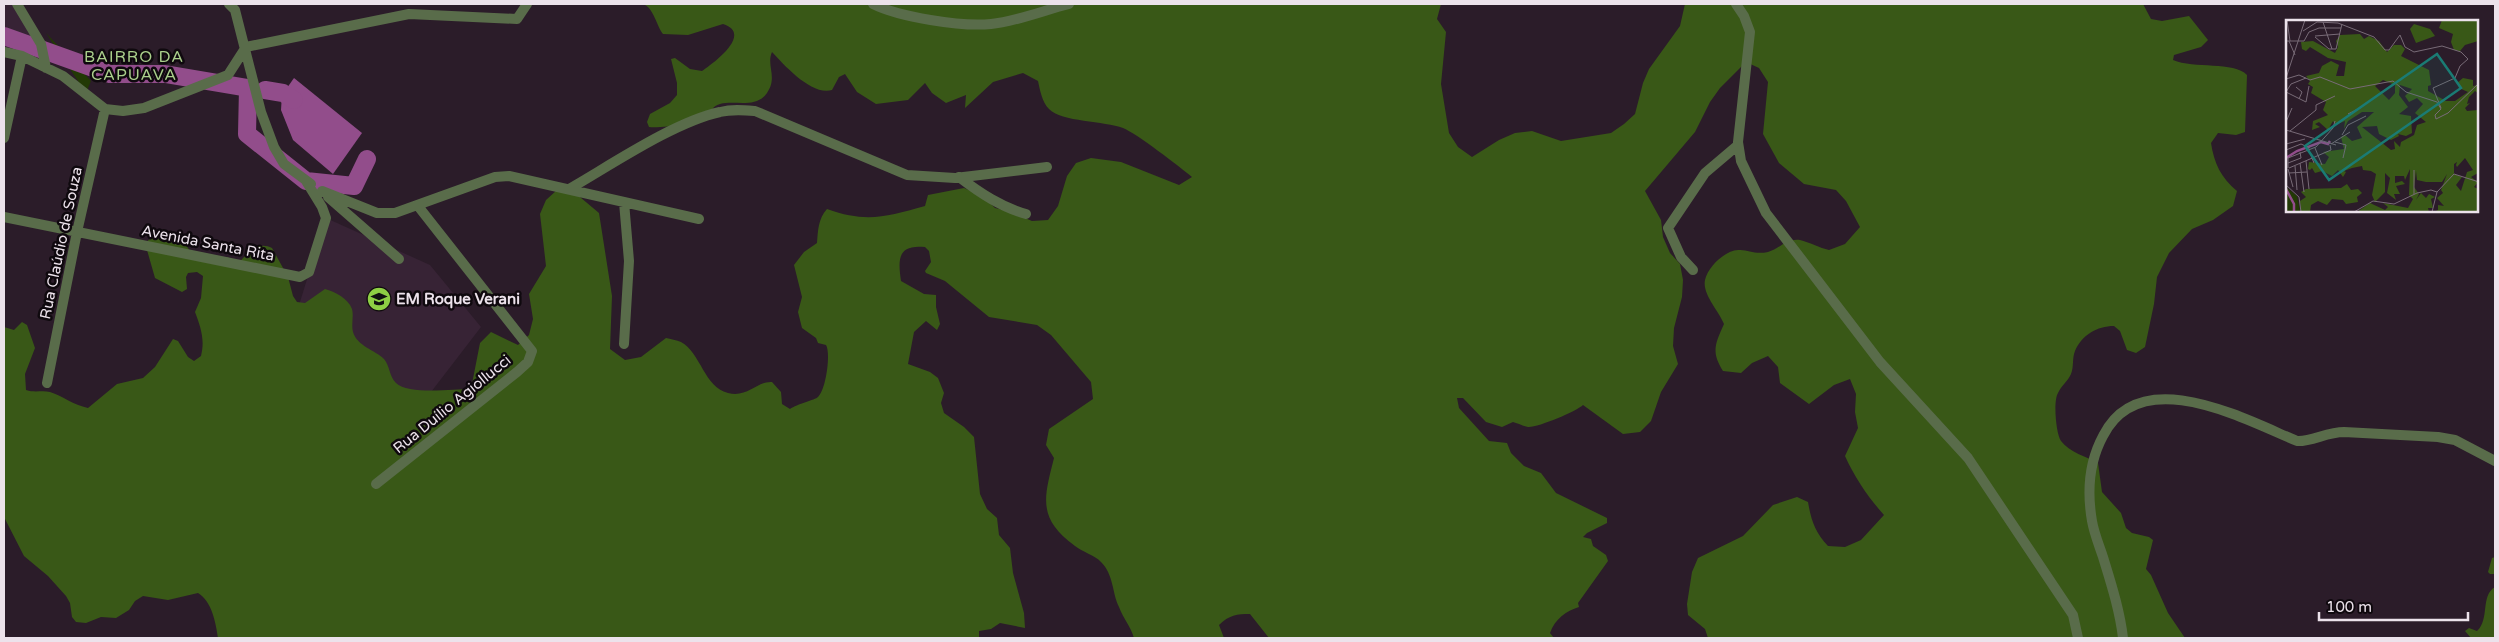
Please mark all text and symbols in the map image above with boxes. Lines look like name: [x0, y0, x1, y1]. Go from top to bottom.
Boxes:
inset map: [2286, 20, 2479, 212]
district label: BAIRRO DA CAPUAVA: [84, 47, 184, 85]
street label: Rua Claúdio de Souza: [36, 165, 86, 321]
street label: Avenida Santa Rita: [140, 221, 276, 265]
school or university icon: EM Roque Verani: [366, 286, 392, 312]
place label: EM Roque Verani: [396, 290, 520, 309]
street label: Rua Duílio Agiollucci: [390, 351, 514, 457]
scale bar: [2319, 590, 2468, 622]
text: 100 m: [2326, 598, 2372, 616]

